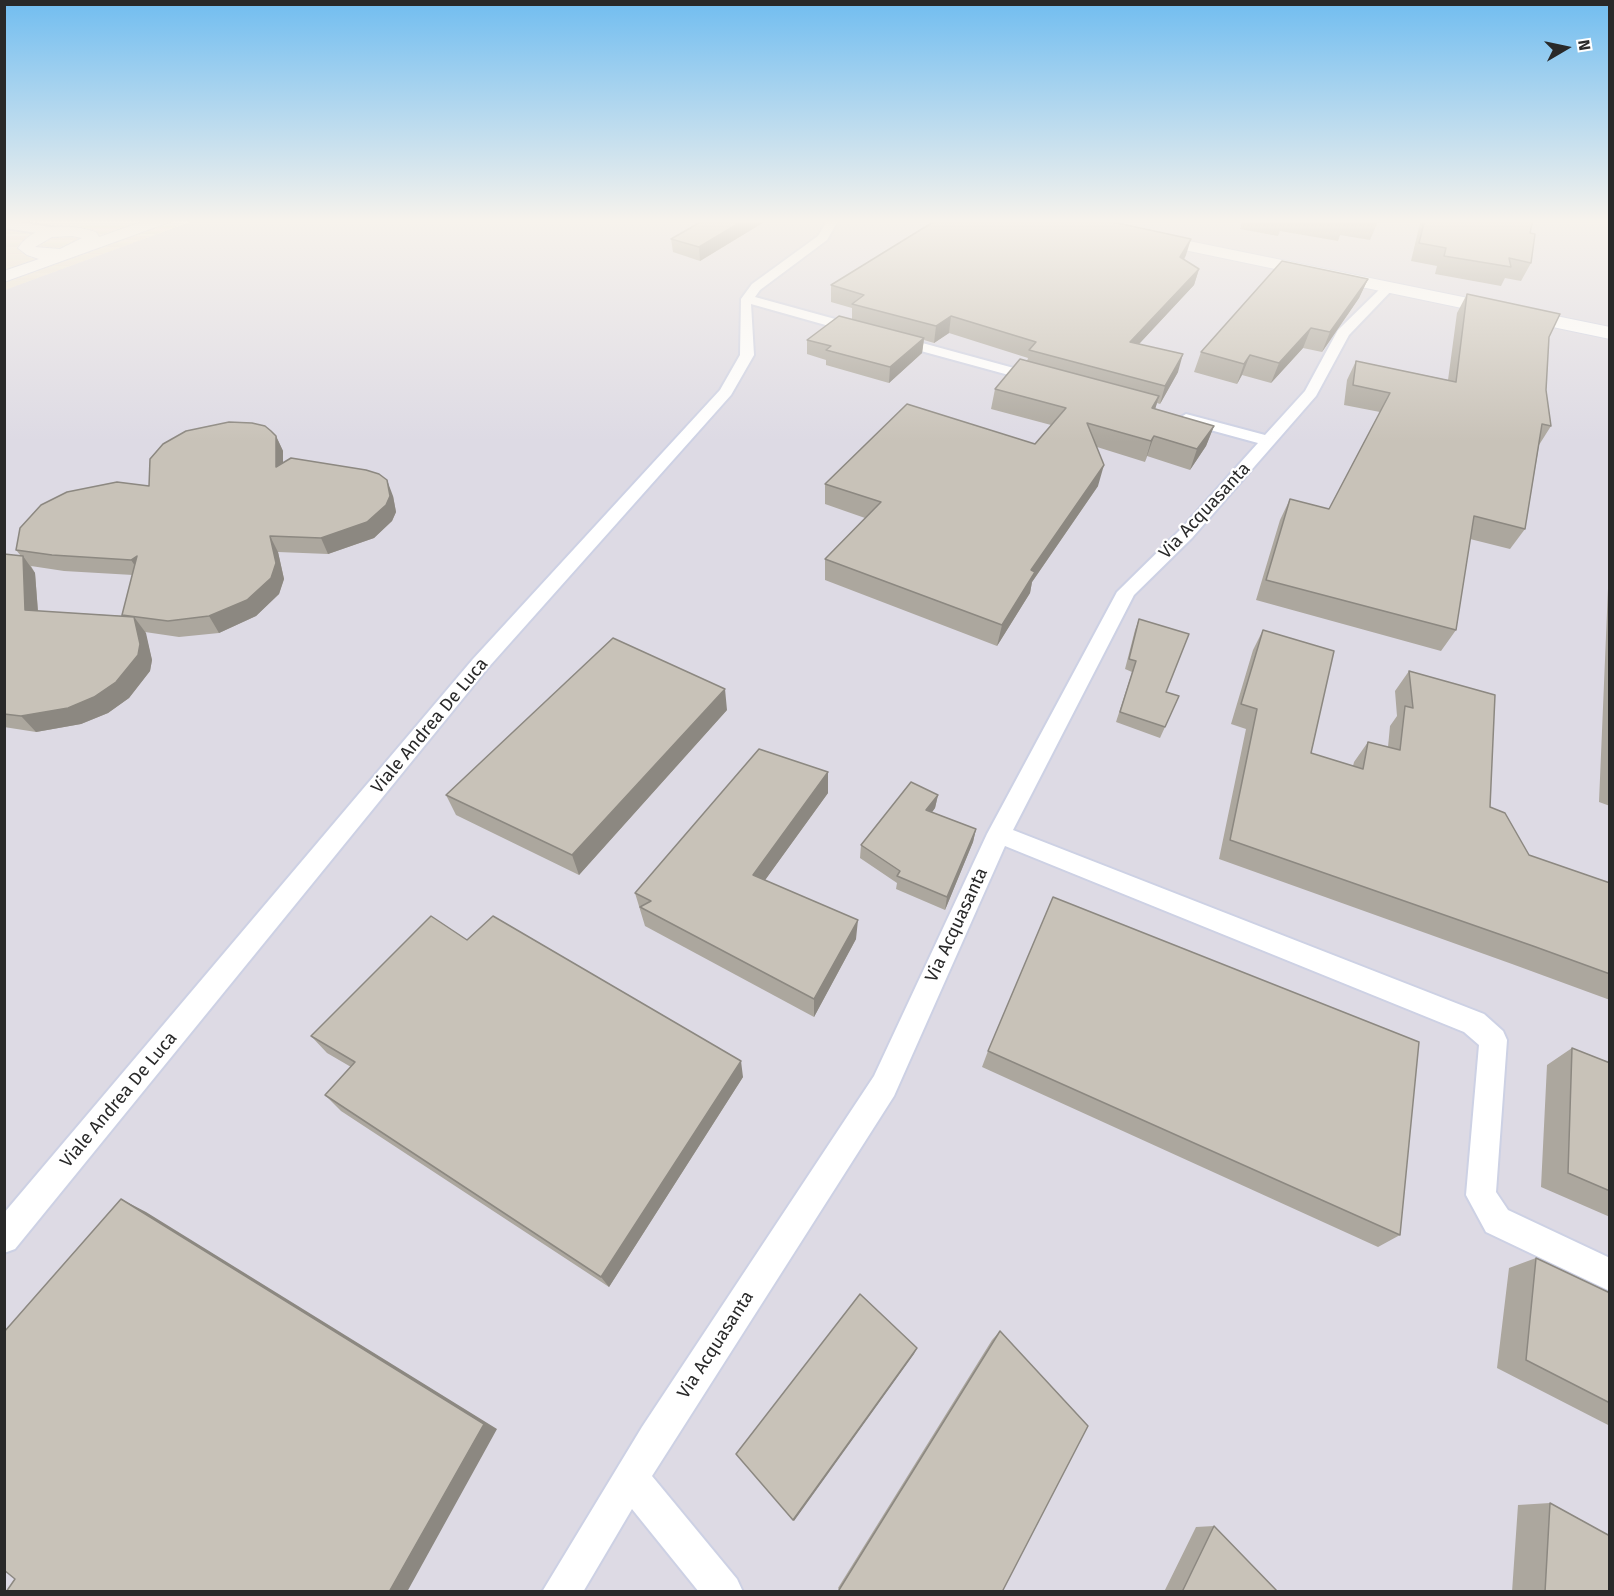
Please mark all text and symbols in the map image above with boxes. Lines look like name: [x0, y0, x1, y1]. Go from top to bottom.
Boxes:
north arrow: [1536, 18, 1596, 78]
text: N: [1574, 38, 1594, 52]
street label: Via Acquasanta: [1155, 458, 1255, 564]
street label: Viale Andrea De Luca: [367, 654, 493, 798]
street label: Via Acquasanta: [921, 864, 993, 986]
street label: Viale Andrea De Luca: [56, 1028, 182, 1172]
street label: Via Acquasanta: [673, 1287, 759, 1403]

